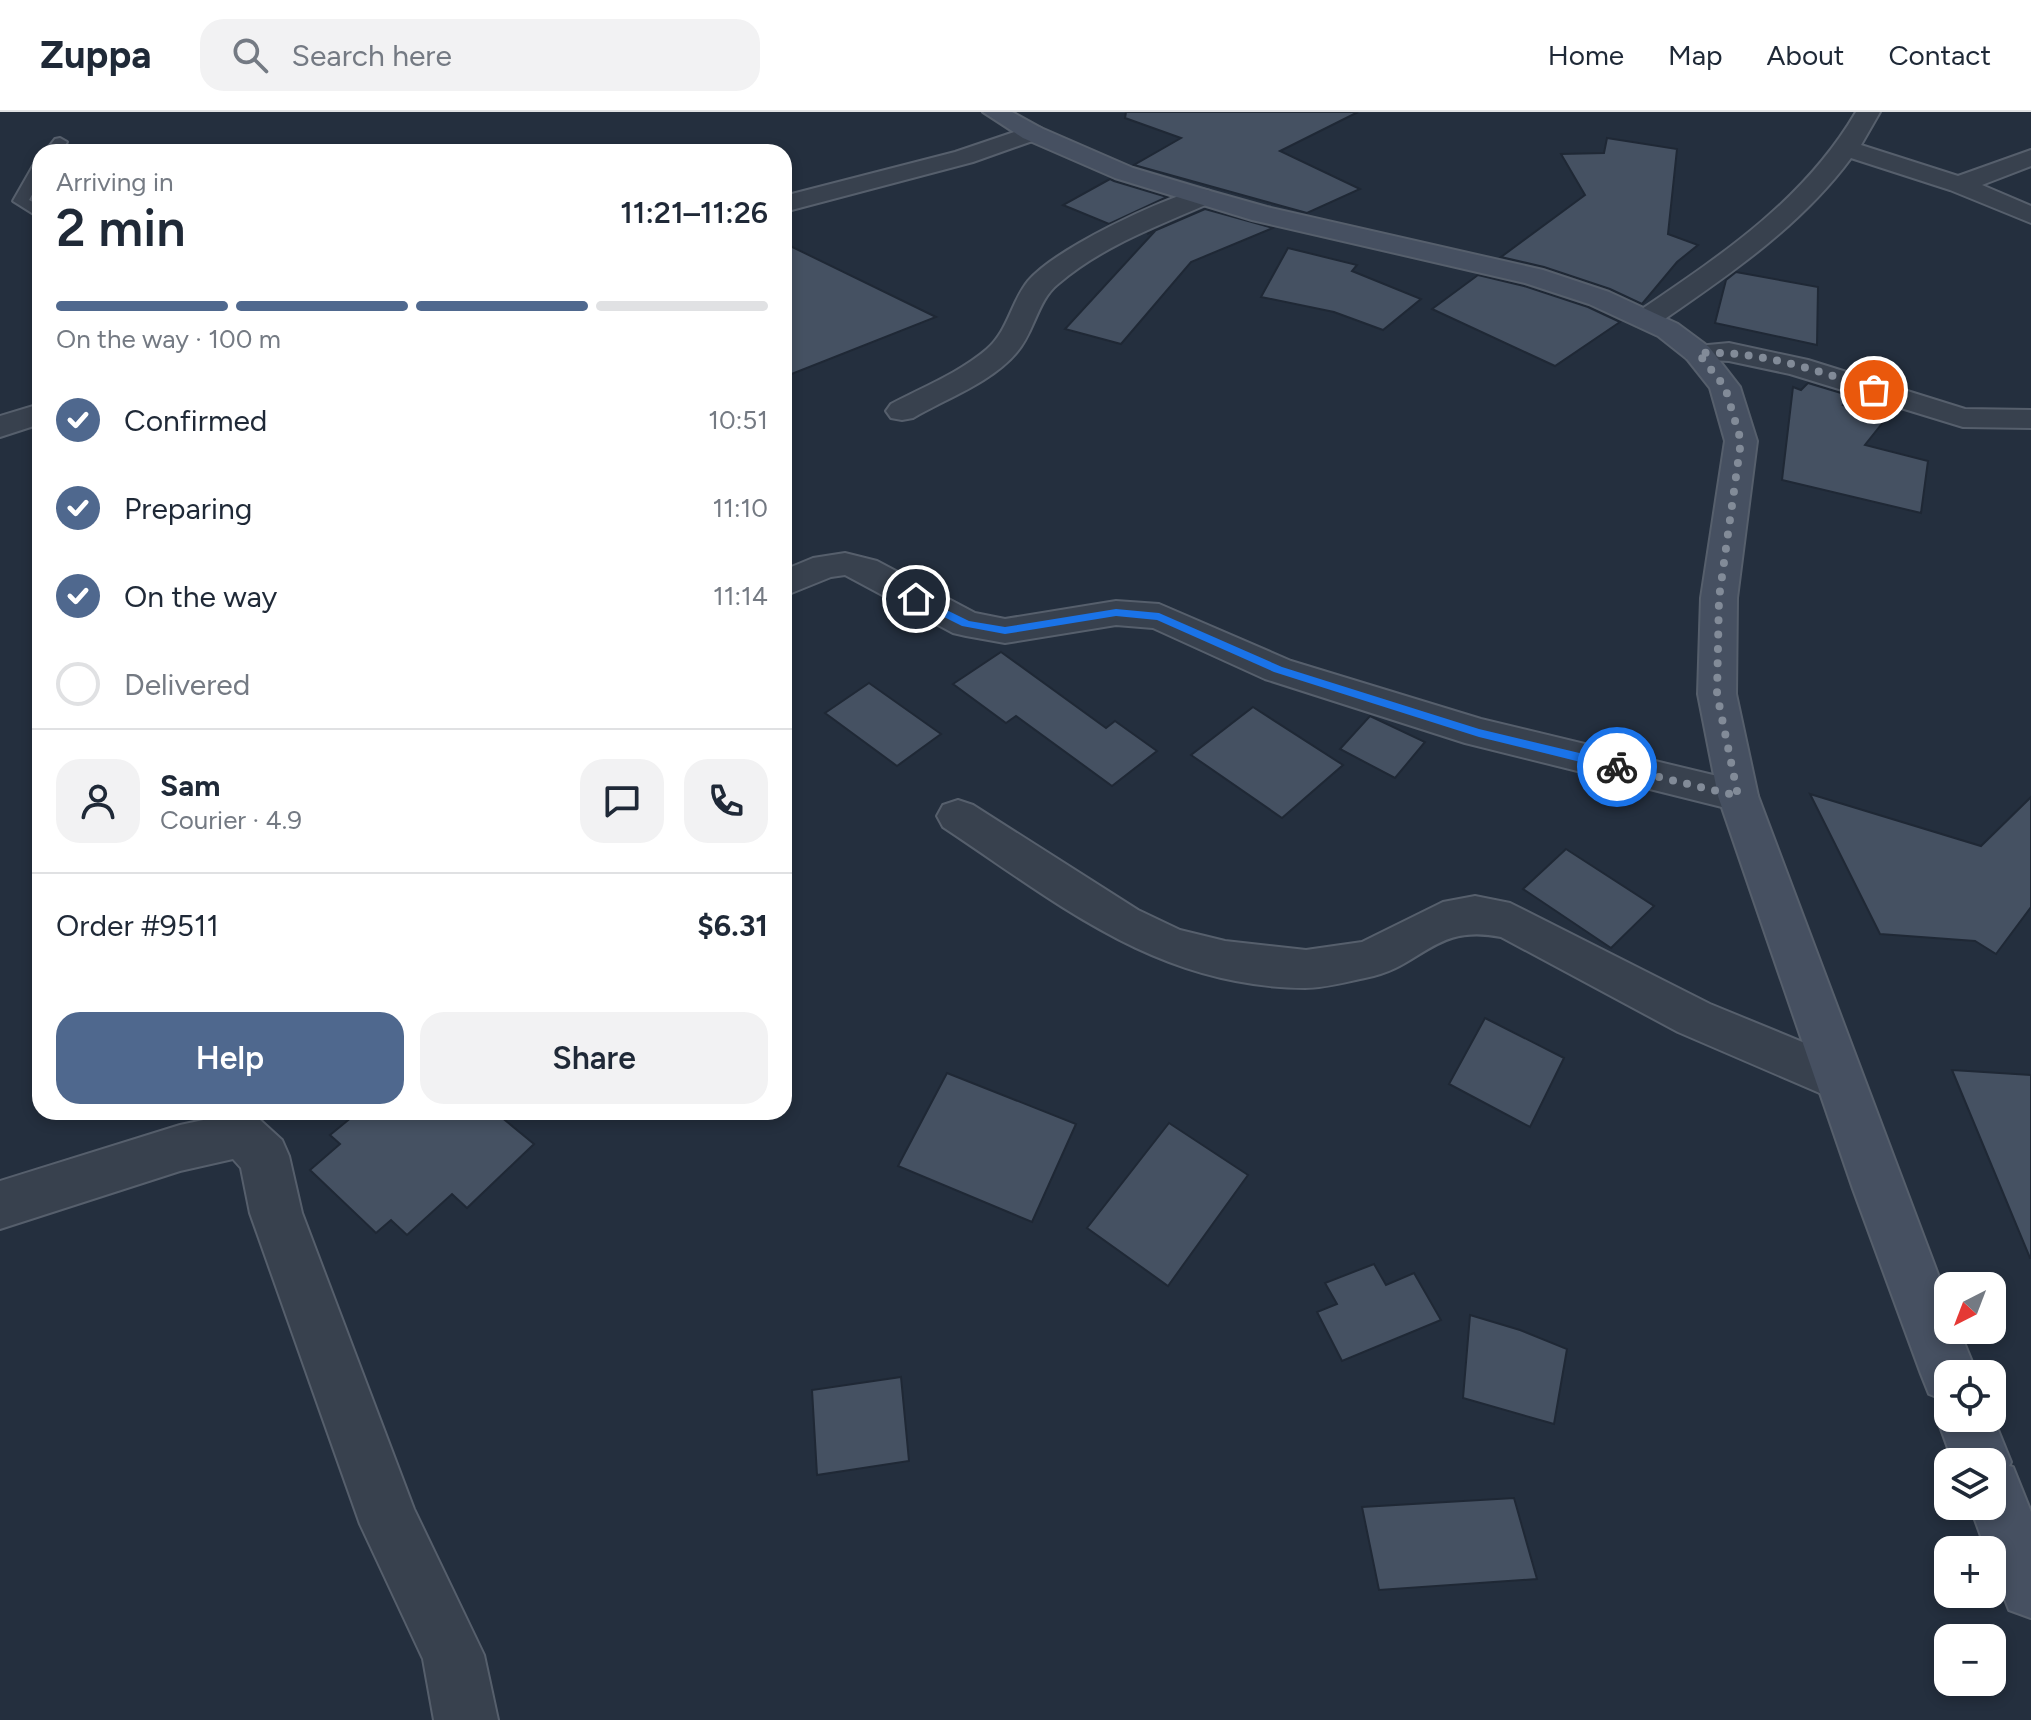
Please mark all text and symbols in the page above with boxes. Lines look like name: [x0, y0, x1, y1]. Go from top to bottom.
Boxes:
search box: [200, 19, 760, 91]
text: Zuppa: [40, 32, 152, 78]
icon: search: [228, 33, 272, 77]
text: Search here: [292, 37, 452, 74]
text: Home: [1548, 38, 1624, 72]
text: Map: [1668, 38, 1723, 72]
text: About: [1767, 38, 1844, 72]
text: Contact: [1888, 38, 1991, 72]
text: Arriving in: [56, 166, 174, 198]
text: 11:21–11:26: [620, 194, 768, 231]
text: 2 min: [56, 197, 185, 259]
text: On the way · 100 m: [56, 323, 281, 355]
pin: [1840, 356, 1908, 424]
icon: bag: [1852, 368, 1896, 412]
icon: check: [56, 398, 100, 442]
text: Confirmed: [124, 402, 267, 439]
text: 10:51: [708, 404, 768, 436]
icon: check: [56, 486, 100, 530]
text: Preparing: [124, 490, 252, 527]
text: 11:10: [713, 492, 768, 524]
pin: [882, 565, 950, 633]
icon: check: [56, 574, 100, 618]
icon: home: [894, 577, 938, 621]
text: On the way: [124, 578, 277, 615]
text: 11:14: [713, 580, 768, 612]
text: Delivered: [124, 666, 250, 703]
courier: [1577, 727, 1657, 807]
icon: bike: [1595, 745, 1639, 789]
button: person: [56, 759, 140, 843]
button: chat: [580, 759, 664, 843]
button: phone: [684, 759, 768, 843]
text: Sam: [160, 767, 220, 804]
text: Courier · 4.9: [160, 804, 302, 836]
text: Order #9511: [56, 907, 219, 944]
text: $6.31: [697, 907, 768, 944]
button: Help: [56, 1012, 404, 1104]
button: Share: [420, 1012, 768, 1104]
north arrow: [1934, 1272, 2006, 1344]
map controls: [1934, 1272, 2006, 1696]
button: locate: [1934, 1360, 2006, 1432]
button: layers: [1934, 1448, 2006, 1520]
button: +: [1934, 1536, 2006, 1608]
button: −: [1934, 1624, 2006, 1696]

